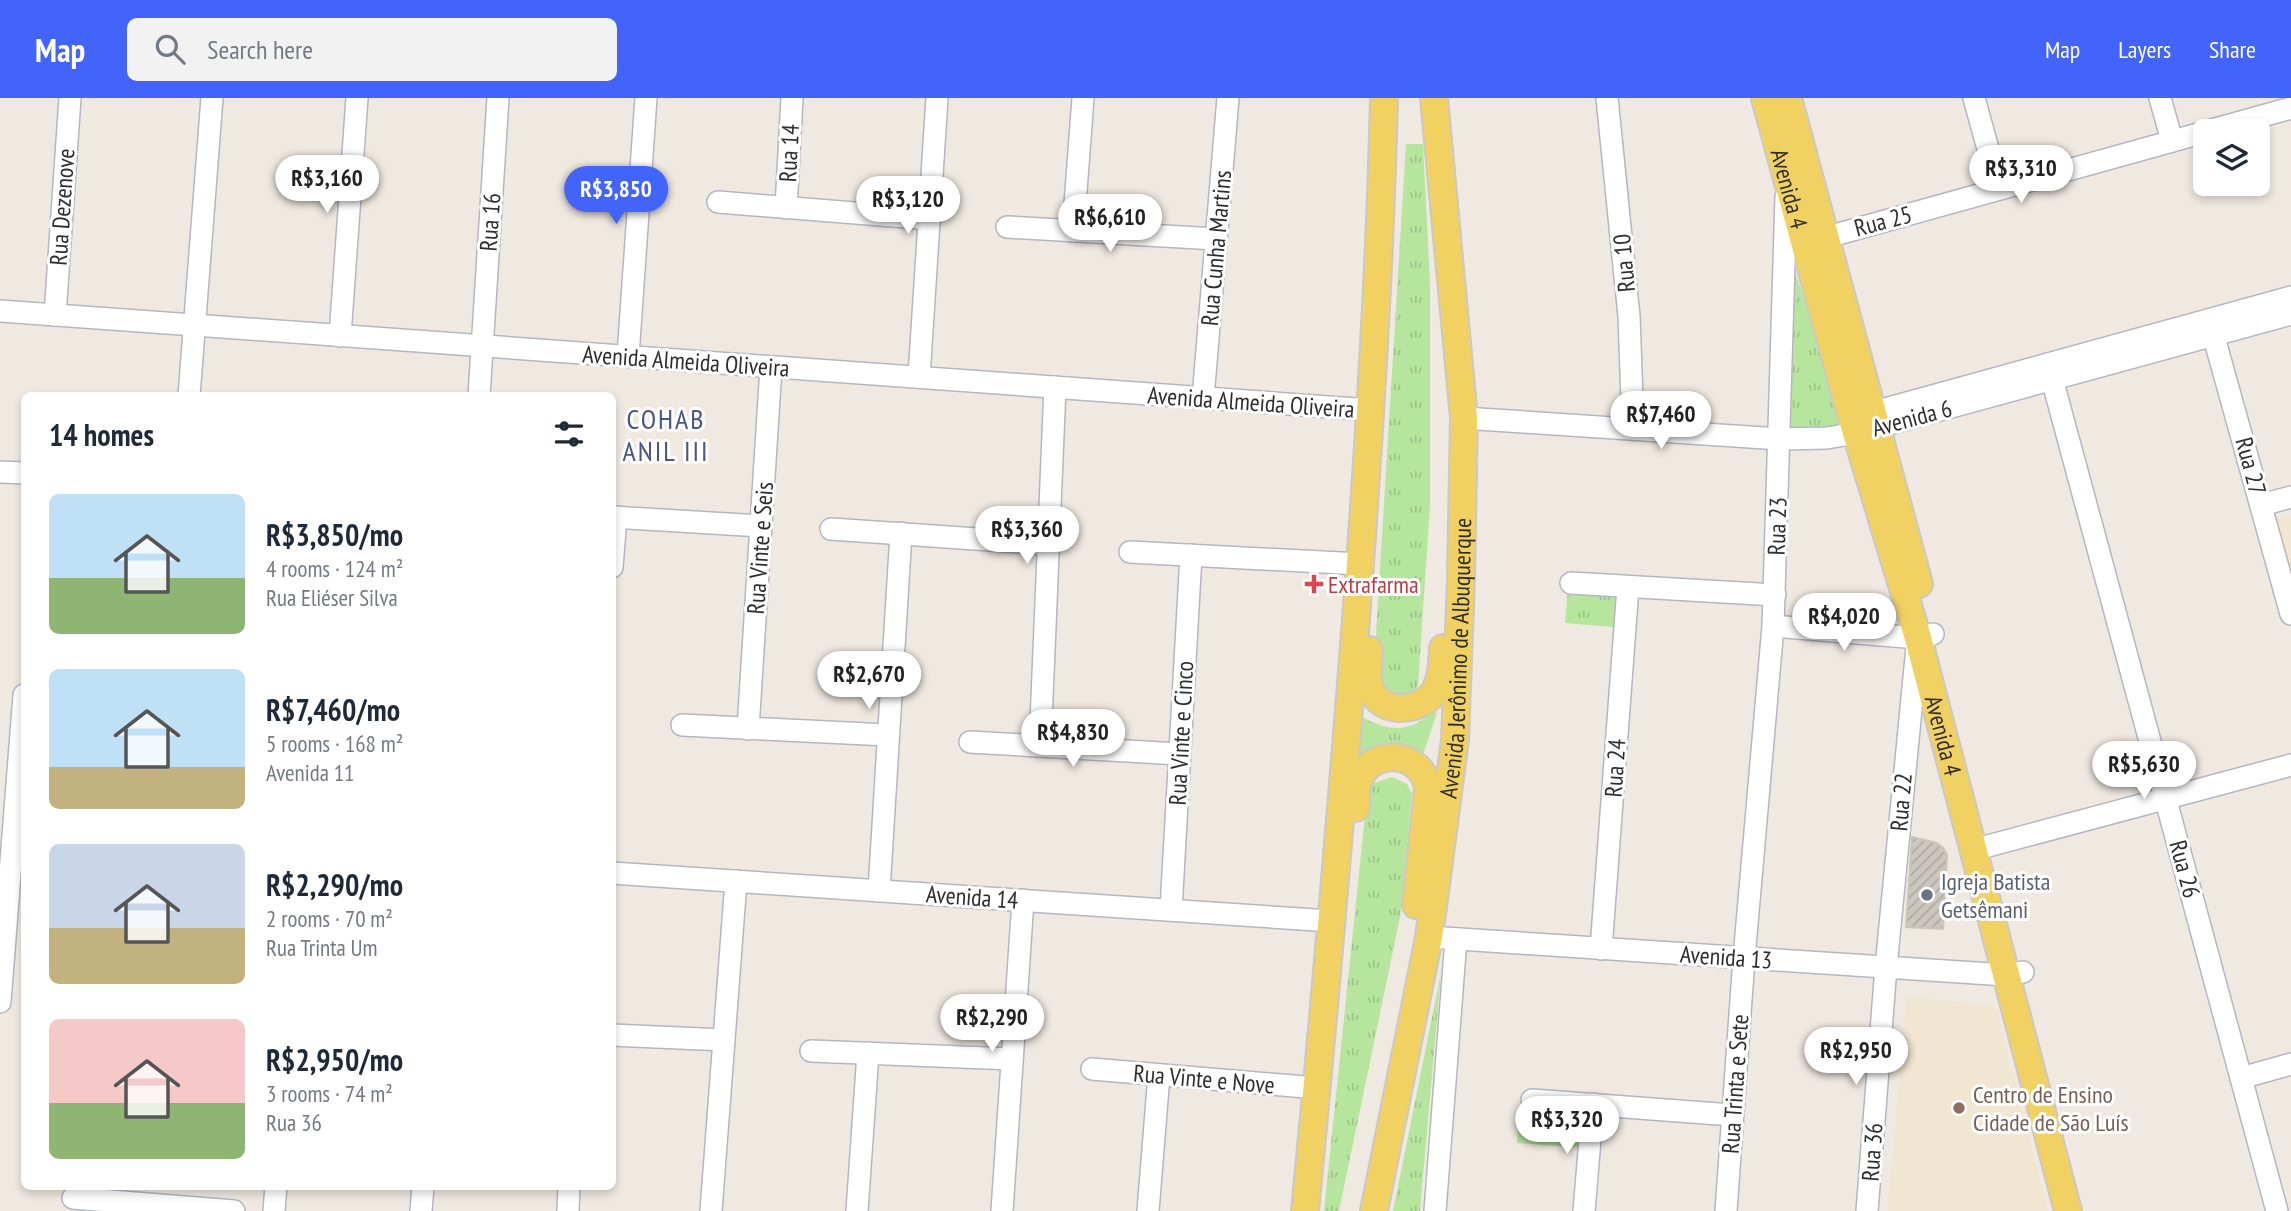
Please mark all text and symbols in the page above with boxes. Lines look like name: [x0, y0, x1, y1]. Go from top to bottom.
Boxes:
search box: [127, 18, 617, 81]
text: Map: [35, 28, 85, 71]
icon: search: [151, 30, 189, 68]
text: Search here: [207, 33, 313, 66]
text: Map: [2045, 34, 2080, 65]
text: Layers: [2118, 34, 2171, 65]
text: Share: [2209, 34, 2256, 65]
map controls: [2193, 119, 2270, 196]
button: layers: [2193, 119, 2270, 196]
street label: Rua 14: [772, 123, 806, 183]
street label: Avenida 4: [1764, 145, 1815, 232]
pin: R$3,310: [1956, 146, 2086, 205]
street label: Rua Dezenove: [42, 148, 82, 266]
text: R$3,310: [1985, 153, 2057, 182]
pin: R$3,160: [262, 156, 392, 215]
text: R$3,160: [291, 163, 363, 192]
pin: R$3,850: [551, 166, 681, 226]
street label: Rua Cunha Martins: [1194, 169, 1238, 327]
text: R$3,850: [580, 174, 652, 203]
pin: R$3,120: [843, 176, 973, 236]
text: R$3,120: [872, 184, 944, 213]
street label: Rua 16: [473, 192, 507, 252]
pin: R$6,610: [1045, 194, 1175, 254]
street label: Rua 25: [1851, 198, 1915, 244]
text: R$6,610: [1074, 202, 1146, 231]
street label: Rua 10: [1606, 233, 1642, 293]
street label: Avenida Almeida Oliveira: [581, 338, 791, 384]
street label: Avenida Almeida Oliveira: [1146, 379, 1356, 425]
pin: R$7,460: [1596, 392, 1726, 451]
street label: Avenida 6: [1869, 392, 1955, 444]
text: R$7,460: [1626, 399, 1696, 428]
district label: COHAB ANIL III: [623, 400, 709, 469]
text: 14 homes: [49, 415, 154, 454]
icon: filters: [550, 415, 588, 453]
street label: Rua 27: [2228, 434, 2274, 498]
street label: Rua Vinte e Seis: [740, 481, 780, 615]
street label: Rua 23: [1760, 496, 1794, 556]
pin: R$3,360: [962, 506, 1092, 566]
text: R$3,360: [991, 514, 1063, 543]
text: R$3,850/mo: [266, 515, 403, 554]
street label: Avenida Jerônimo de Albuquerque: [1432, 518, 1478, 800]
icon: home: [105, 522, 189, 606]
text: 4 rooms · 124 m²: [266, 554, 403, 583]
place label: Extrafarma: [1328, 569, 1419, 600]
marker: Extrafarma: [1306, 576, 1322, 592]
text: Rua Eliéser Silva: [266, 583, 398, 612]
pin: R$4,020: [1779, 594, 1909, 653]
text: R$4,020: [1808, 601, 1880, 630]
pin: R$2,670: [804, 652, 934, 711]
text: R$2,670: [833, 659, 905, 688]
street label: Rua Vinte e Cinco: [1162, 660, 1200, 806]
text: R$7,460/mo: [266, 690, 400, 729]
street label: Avenida 4: [1918, 692, 1969, 779]
icon: home: [105, 697, 189, 781]
pin: R$4,830: [1008, 710, 1138, 769]
text: R$4,830: [1037, 717, 1109, 746]
text: 5 rooms · 168 m²: [266, 729, 403, 758]
street label: Rua 24: [1598, 738, 1633, 798]
pin: R$5,630: [2079, 742, 2209, 801]
text: R$5,630: [2108, 749, 2180, 778]
text: Avenida 11: [266, 758, 354, 787]
street label: Rua 22: [1883, 772, 1919, 832]
street label: Rua 26: [2162, 837, 2208, 901]
text: R$2,290/mo: [266, 865, 403, 904]
place label: Igreja Batista Getsêmani: [1941, 866, 2050, 925]
icon: home: [105, 872, 189, 956]
street label: Avenida 14: [925, 878, 1019, 916]
marker: Igreja Batista Getsêmani: [1919, 887, 1935, 903]
text: 2 rooms · 70 m²: [266, 904, 393, 933]
text: Rua Trinta Um: [266, 933, 378, 962]
street label: Avenida 13: [1679, 938, 1773, 976]
pin: R$2,290: [927, 995, 1057, 1054]
text: R$2,290: [956, 1002, 1028, 1031]
street label: Rua Trinta e Sete: [1715, 1013, 1755, 1155]
pin: R$2,950: [1791, 1028, 1921, 1087]
text: R$2,950: [1820, 1035, 1892, 1064]
text: R$2,950/mo: [266, 1040, 403, 1079]
icon: home: [105, 1047, 189, 1131]
street label: Rua Vinte e Nove: [1132, 1057, 1276, 1101]
text: 3 rooms · 74 m²: [266, 1079, 393, 1108]
place label: Centro de Ensino Cidade de São Luís: [1973, 1079, 2129, 1138]
pin: R$3,320: [1502, 1096, 1632, 1156]
marker: Centro de Ensino Cidade de São Luís: [1951, 1100, 1967, 1116]
text: R$3,320: [1531, 1104, 1603, 1133]
text: Rua 36: [266, 1108, 322, 1137]
street label: Rua 36: [1855, 1122, 1889, 1182]

